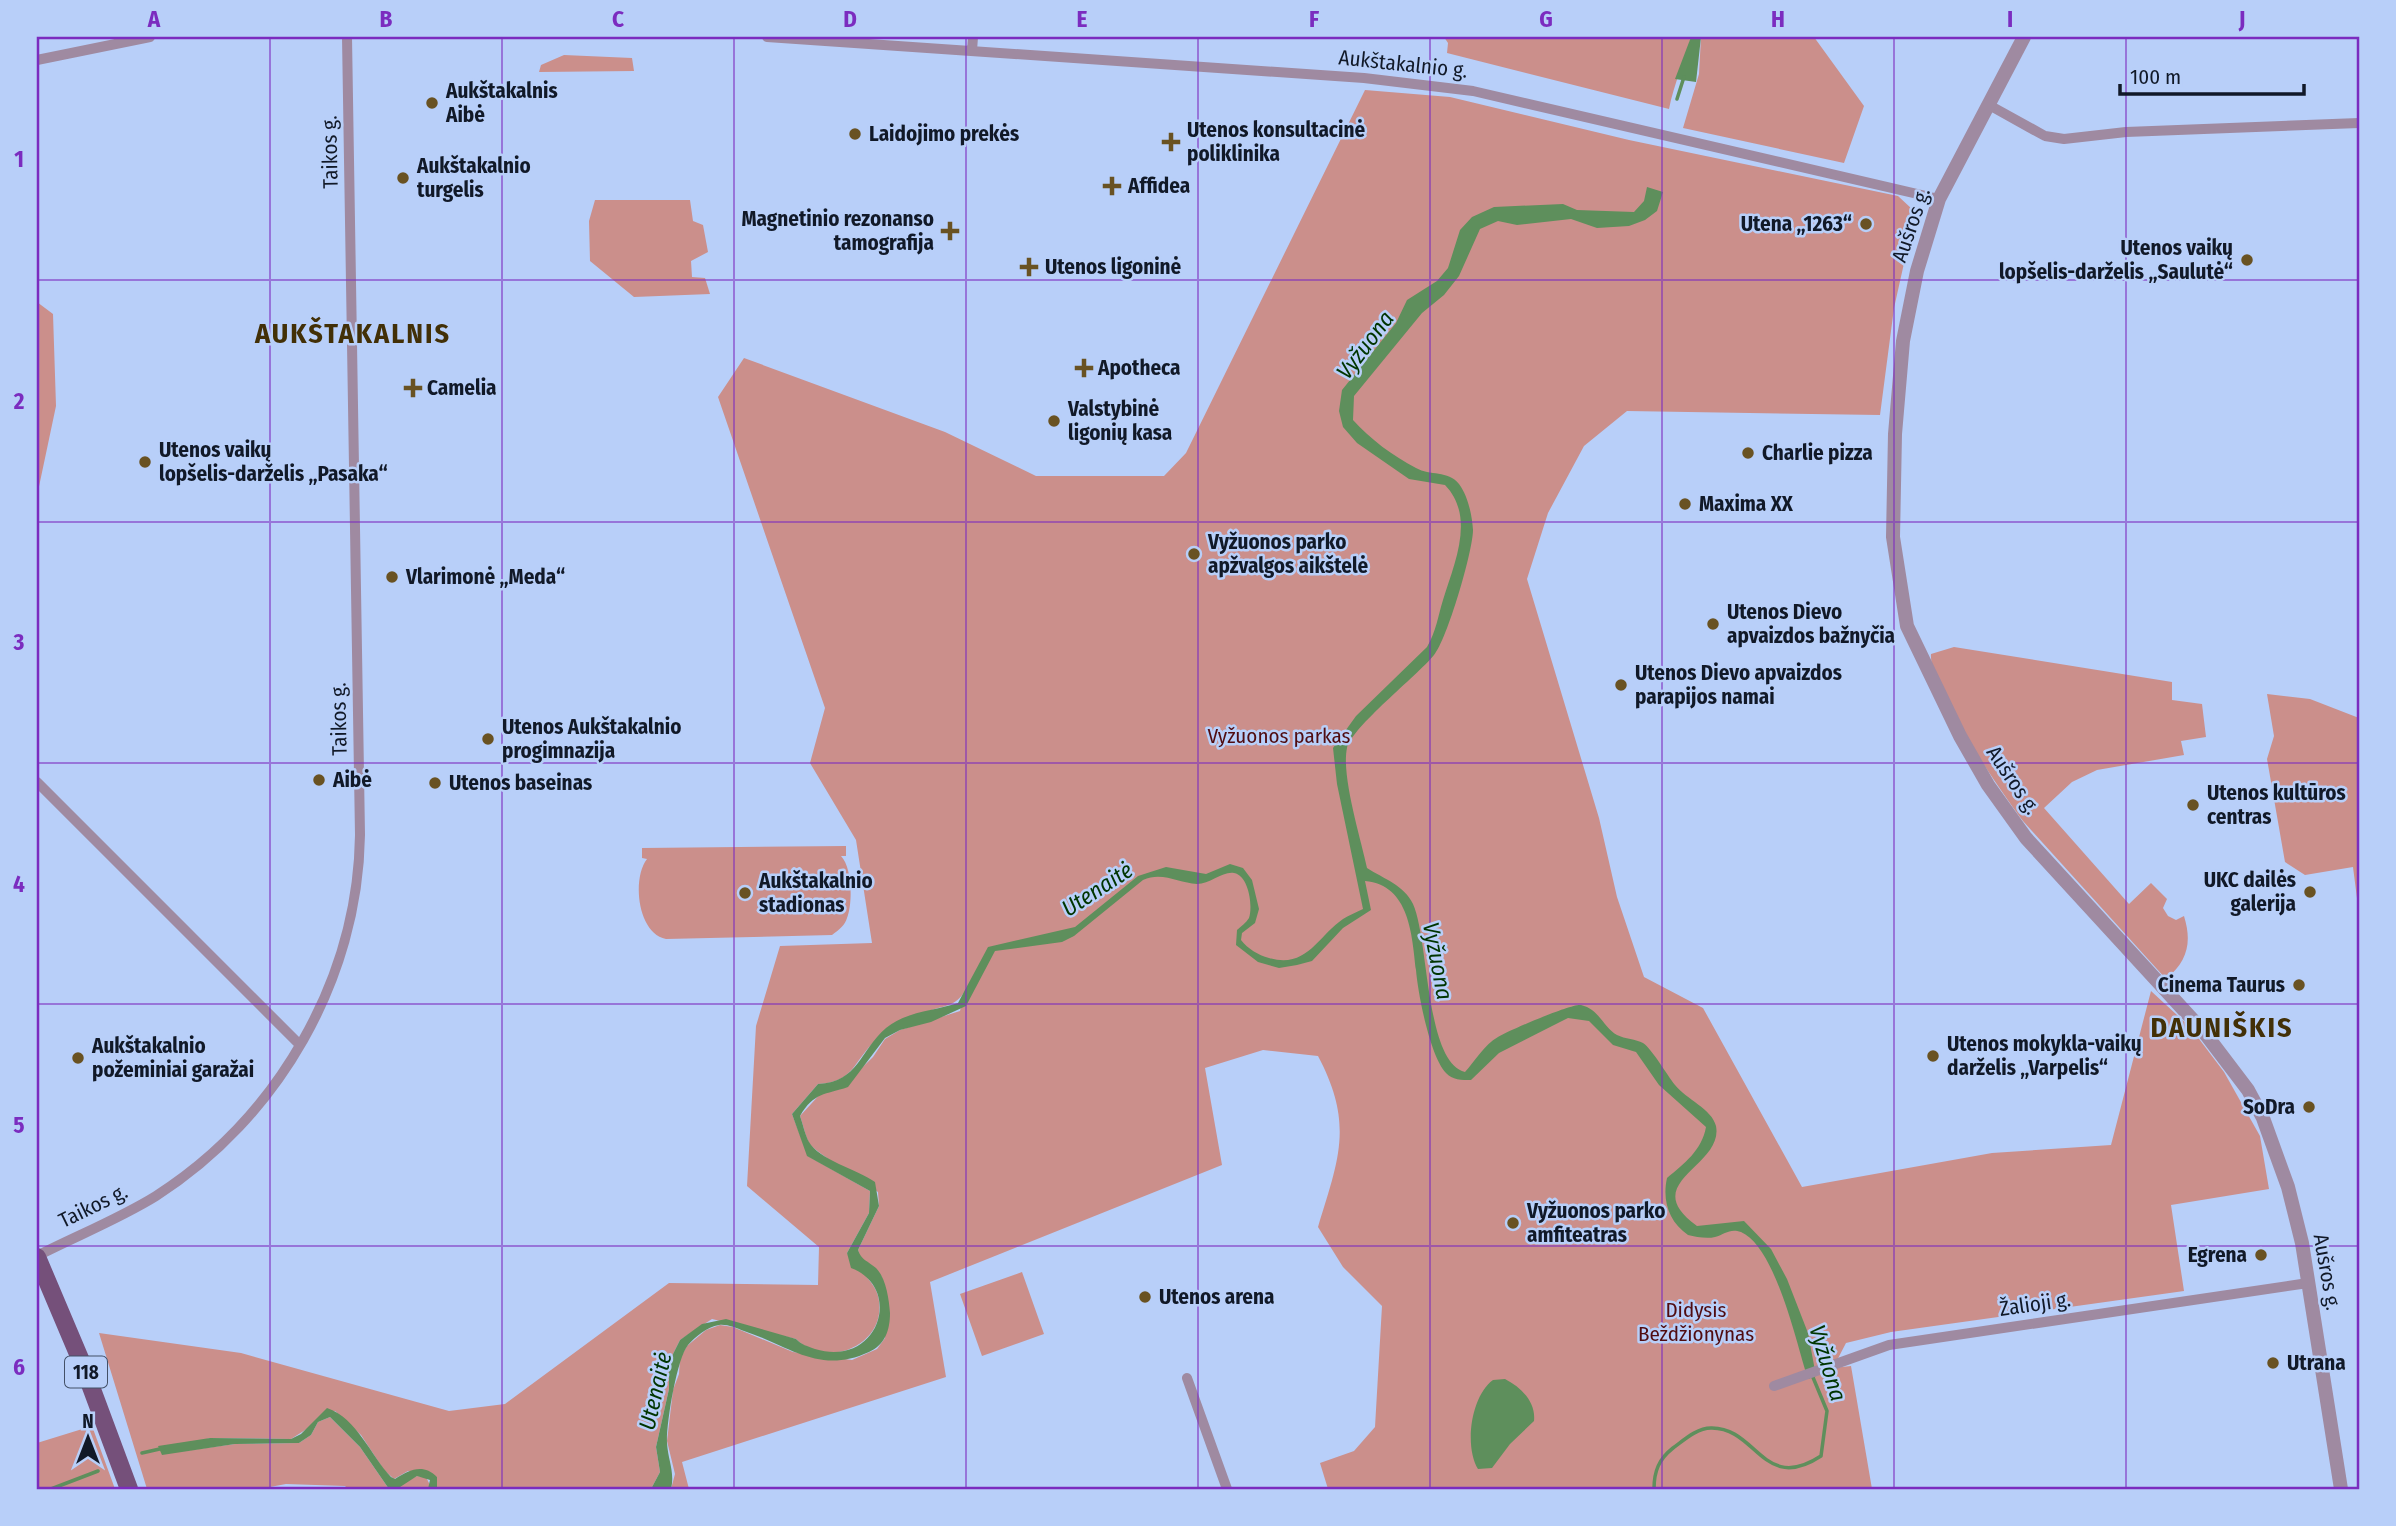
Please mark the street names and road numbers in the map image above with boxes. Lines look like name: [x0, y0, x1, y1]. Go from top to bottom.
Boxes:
street label: Aukštakalnio g.: [1337, 44, 1469, 84]
street label: Taikos g.: [316, 115, 344, 189]
street label: Aušros g.: [1886, 184, 1936, 266]
street label: Taikos g.: [325, 682, 353, 756]
street label: Aušros g.: [1981, 741, 2045, 819]
street label: Taikos g.: [54, 1178, 132, 1234]
street label: Aušros g.: [2308, 1232, 2346, 1312]
street label: Žalioji g.: [1998, 1286, 2072, 1322]
road number: 118: [65, 1356, 107, 1388]

